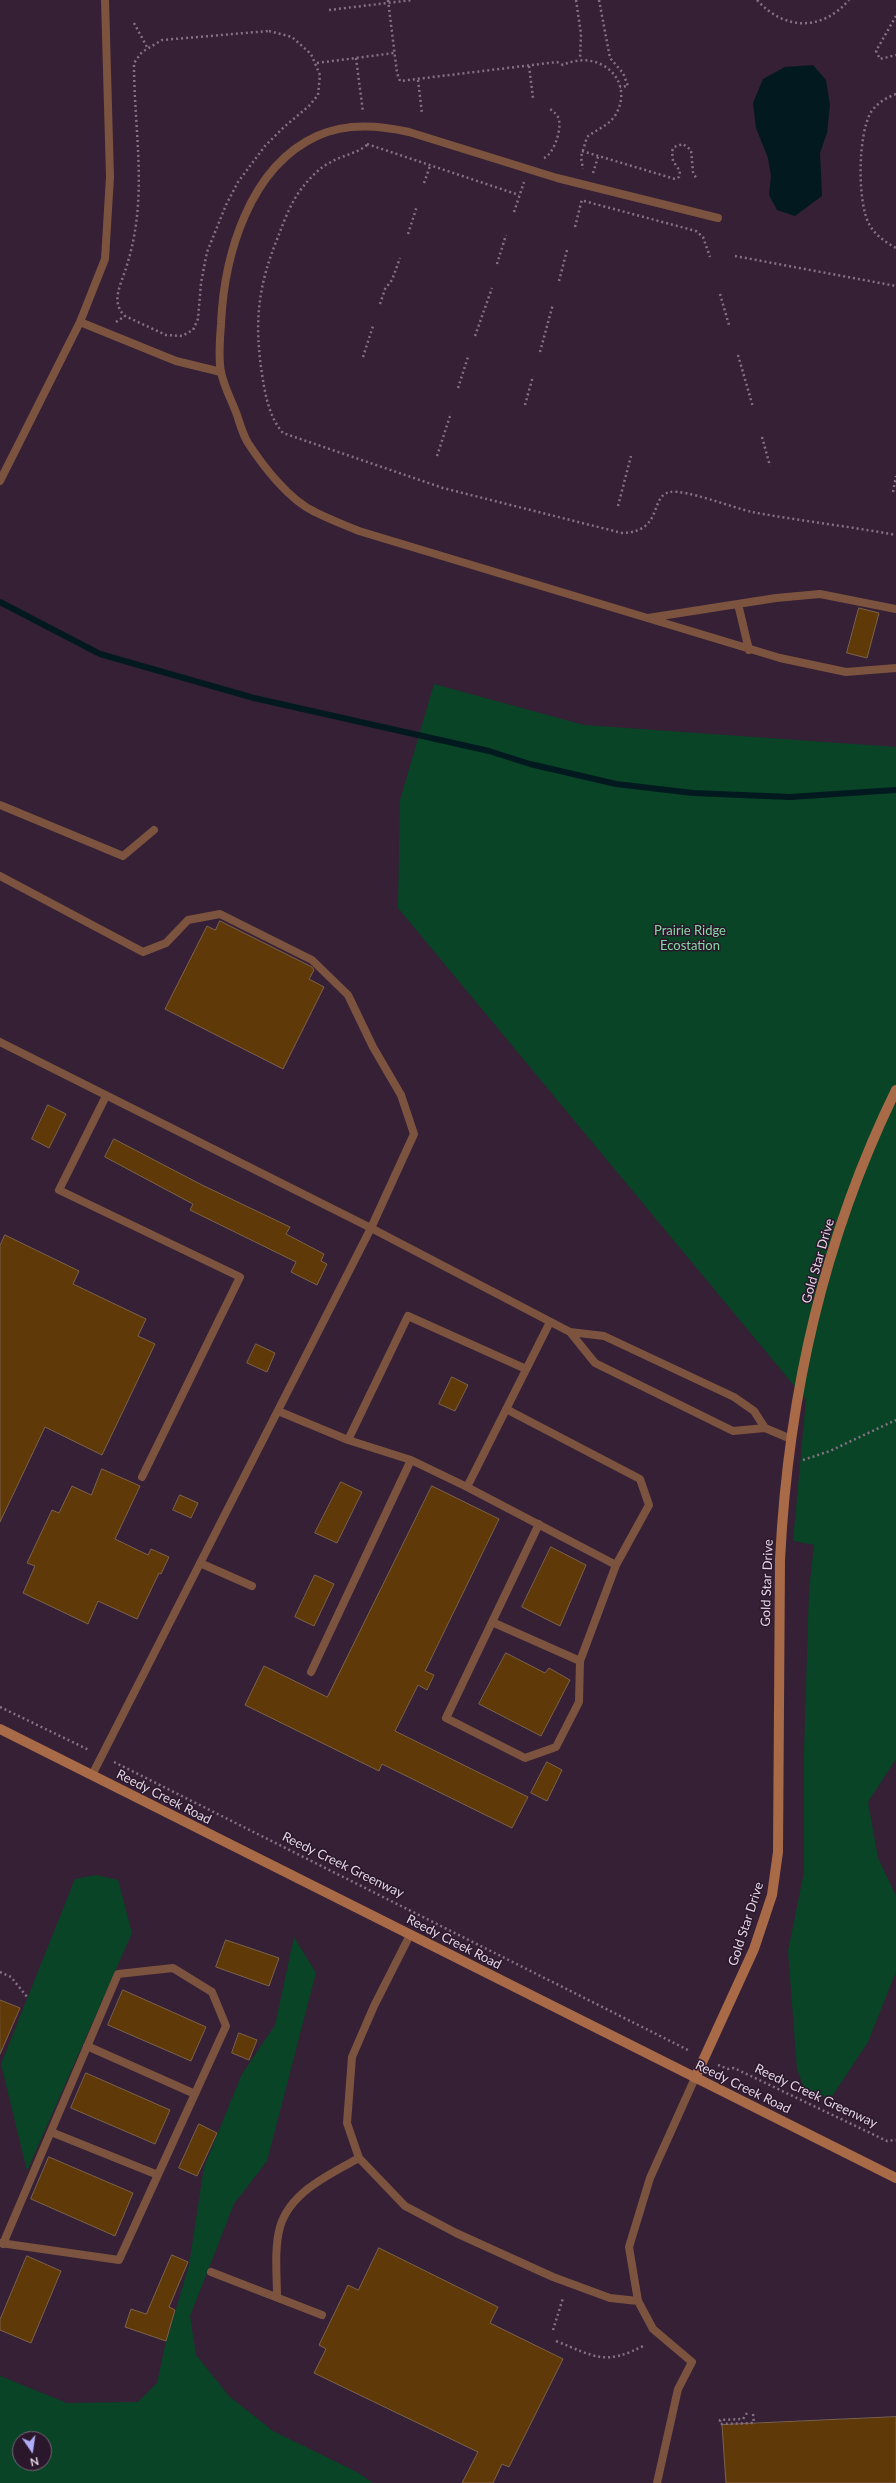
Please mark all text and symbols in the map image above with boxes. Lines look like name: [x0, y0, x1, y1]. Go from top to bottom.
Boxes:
park label: Prairie Ridge Ecostation: [654, 923, 726, 954]
street label: Gold Star Drive: [798, 1217, 838, 1305]
street label: Gold Star Drive: [758, 1539, 776, 1627]
street label: Reedy Creek Road: [114, 1766, 214, 1828]
street label: Reedy Creek Greenway: [280, 1829, 406, 1901]
street label: Gold Star Drive: [725, 1880, 767, 1968]
street label: Reedy Creek Road: [404, 1911, 504, 1973]
street label: Reedy Creek Road: [693, 2057, 793, 2117]
street label: Reedy Creek Greenway: [752, 2061, 880, 2131]
north arrow: [12, 2431, 52, 2471]
text: N: [29, 2455, 40, 2469]

